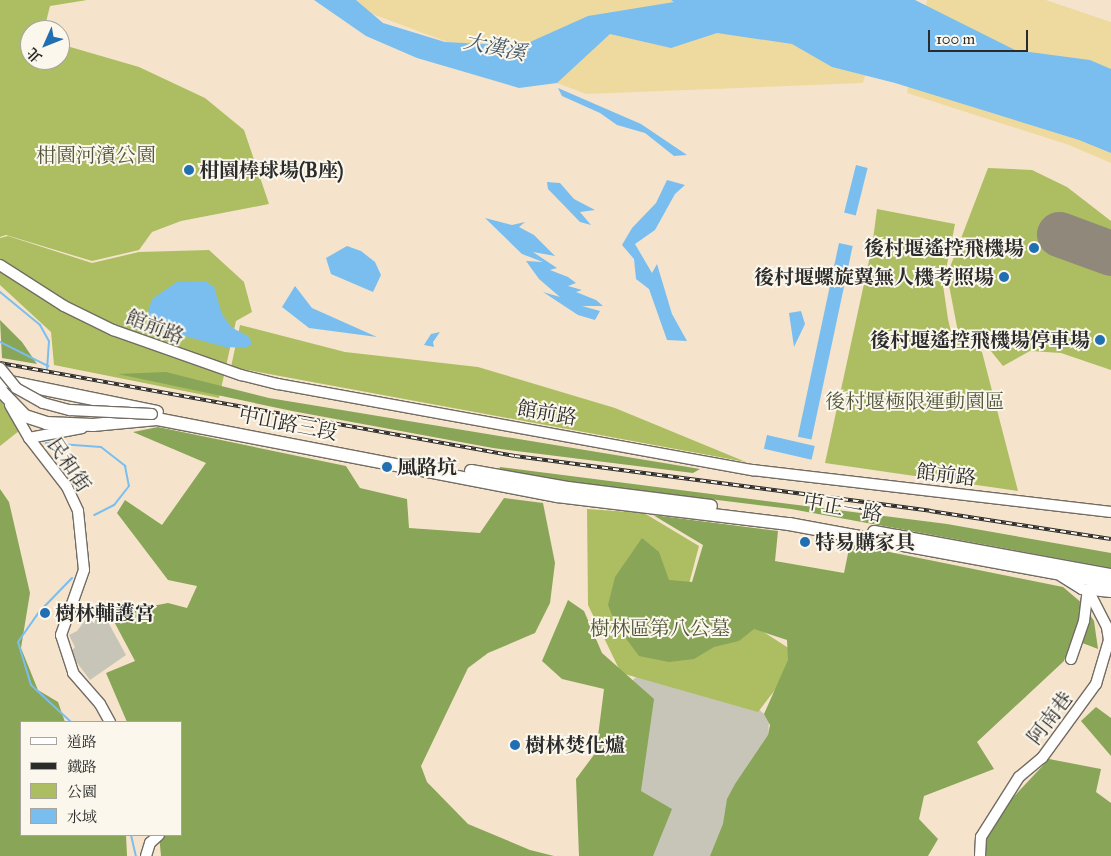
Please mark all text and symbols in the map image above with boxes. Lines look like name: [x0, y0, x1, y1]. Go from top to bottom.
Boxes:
north arrow: [20, 20, 70, 70]
scale bar: [931, 20, 1031, 52]
water label: 大漢溪: [462, 28, 528, 66]
text: 100 m: [936, 30, 975, 48]
text: 北: [24, 44, 46, 66]
park label: 柑園河濱公園: [36, 143, 156, 167]
place label: 柑園棒球場(B座): [199, 158, 344, 182]
marker: 柑園棒球場(B座): [183, 164, 195, 176]
place label: 後村堰遙控飛機場: [864, 236, 1024, 260]
marker: 後村堰遙控飛機場: [1028, 242, 1040, 254]
place label: 後村堰螺旋翼無人機考照場: [754, 265, 994, 289]
marker: 後村堰螺旋翼無人機考照場: [998, 271, 1010, 283]
street label: 館前路: [123, 305, 187, 349]
place label: 後村堰遙控飛機場停車場: [870, 328, 1090, 352]
marker: 後村堰遙控飛機場停車場: [1094, 334, 1106, 346]
park label: 後村堰極限運動園區: [825, 389, 1005, 413]
street label: 館前路: [515, 396, 579, 430]
street label: 中山路三段: [237, 403, 339, 445]
street label: 民和街: [42, 433, 96, 497]
place label: 風路坑: [397, 455, 457, 479]
street label: 館前路: [915, 459, 977, 491]
marker: 風路坑: [381, 461, 393, 473]
street label: 中正一路: [802, 489, 884, 527]
place label: 特易購家具: [815, 530, 915, 554]
marker: 特易購家具: [799, 536, 811, 548]
place label: 樹林輔護宮: [55, 601, 155, 625]
marker: 樹林輔護宮: [39, 607, 51, 619]
park label: 樹林區第八公墓: [590, 616, 730, 640]
street label: 阿南巷: [1022, 687, 1078, 749]
legend: [20, 721, 182, 836]
text: 道路: [67, 733, 97, 751]
place label: 樹林焚化爐: [525, 733, 625, 757]
marker: 樹林焚化爐: [509, 739, 521, 751]
text: 鐵路: [67, 758, 97, 776]
text: 公園: [67, 783, 97, 801]
text: 水域: [67, 808, 97, 826]

